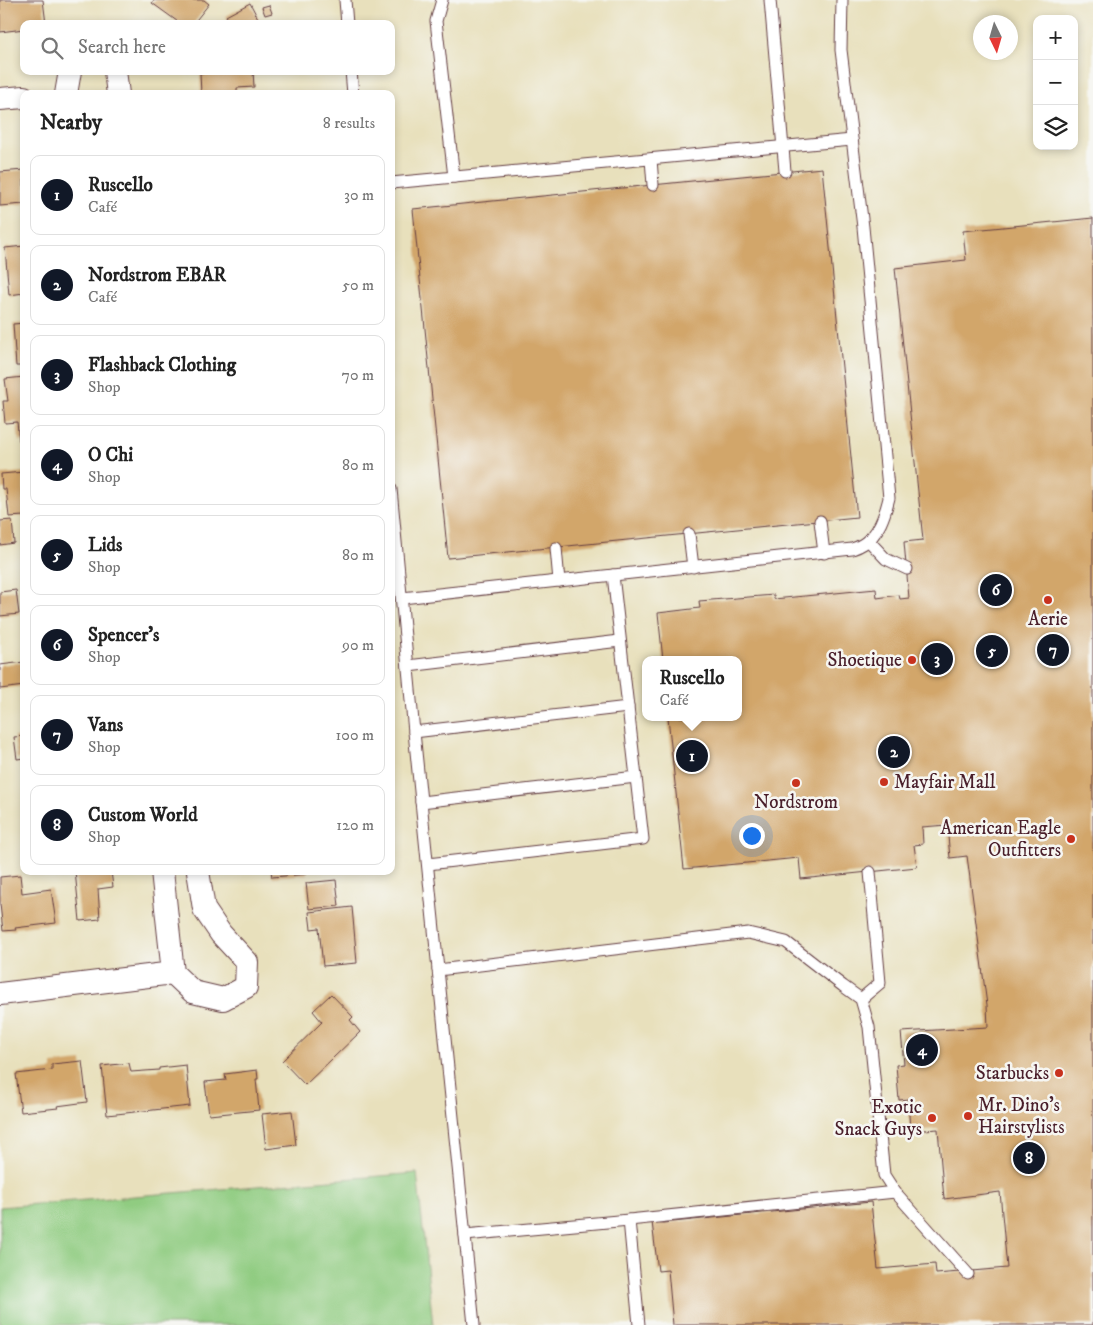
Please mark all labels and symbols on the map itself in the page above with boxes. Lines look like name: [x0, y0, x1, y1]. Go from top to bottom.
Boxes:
north arrow: [973, 15, 1018, 60]
pin: 6: [980, 571, 1012, 609]
marker: Aerie: [1042, 594, 1054, 606]
place label: Aerie: [1028, 608, 1068, 631]
pin: 7: [1037, 631, 1069, 669]
pin: 5: [976, 632, 1008, 670]
pin: 3: [921, 640, 953, 678]
place label: Shoetique: [828, 649, 902, 673]
marker: Shoetique: [906, 654, 918, 666]
pin: 2: [878, 733, 910, 771]
pin: 1: [676, 737, 708, 775]
place label: Mayfair Mall: [894, 771, 996, 794]
marker: Mayfair Mall: [878, 776, 890, 788]
marker: Nordstrom: [790, 777, 802, 789]
place label: Nordstrom: [754, 791, 838, 814]
place label: American Eagle Outfitters: [940, 817, 1061, 862]
your location: [739, 823, 765, 849]
marker: American Eagle Outfitters: [1065, 833, 1077, 845]
pin: 4: [906, 1031, 938, 1069]
place label: Starbucks: [976, 1062, 1049, 1085]
marker: Starbucks: [1053, 1067, 1065, 1079]
place label: Mr. Dino's Hairstylists: [978, 1094, 1064, 1139]
place label: Exotic Snack Guys: [835, 1096, 922, 1141]
marker: Mr. Dino's Hairstylists: [962, 1110, 974, 1122]
marker: Exotic Snack Guys: [926, 1112, 938, 1124]
pin: 8: [1013, 1139, 1045, 1177]

